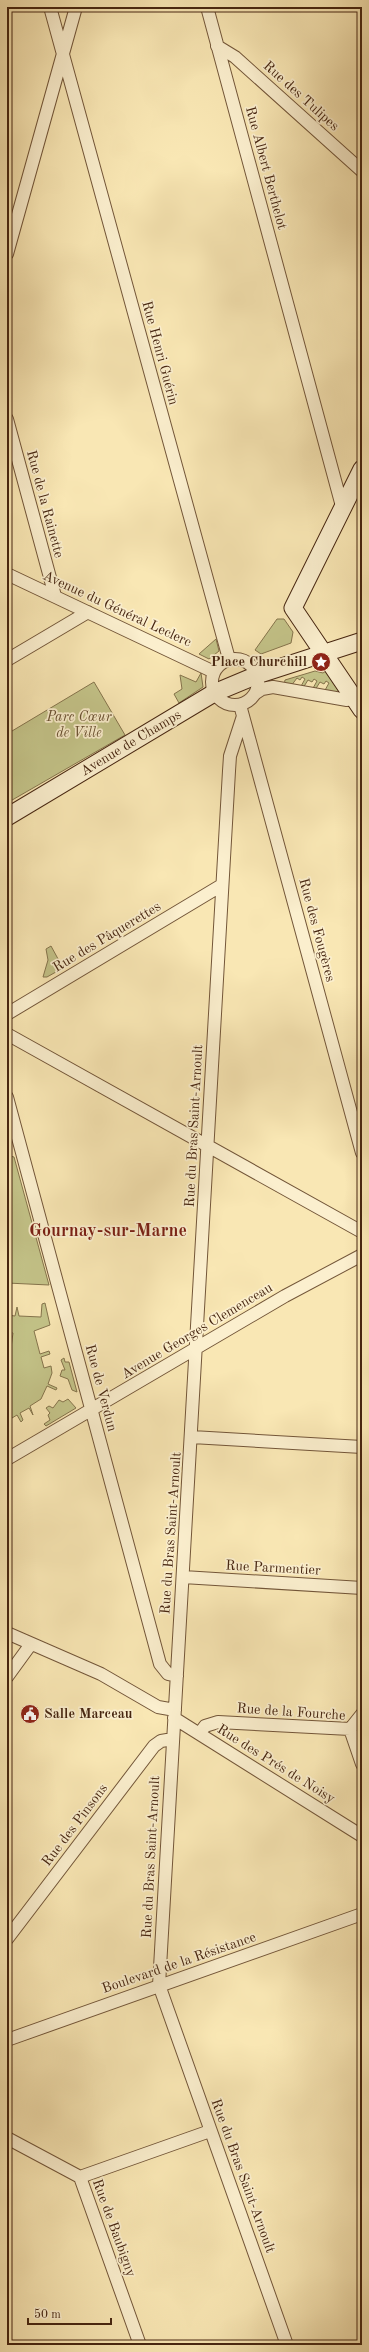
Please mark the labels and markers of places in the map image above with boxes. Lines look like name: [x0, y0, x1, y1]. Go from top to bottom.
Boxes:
place icon: Place Churchill: [310, 651, 332, 673]
place label: Place Churchill: [211, 655, 307, 669]
public building icon: Salle Marceau: [19, 1703, 41, 1725]
place label: Salle Marceau: [44, 1707, 133, 1721]

